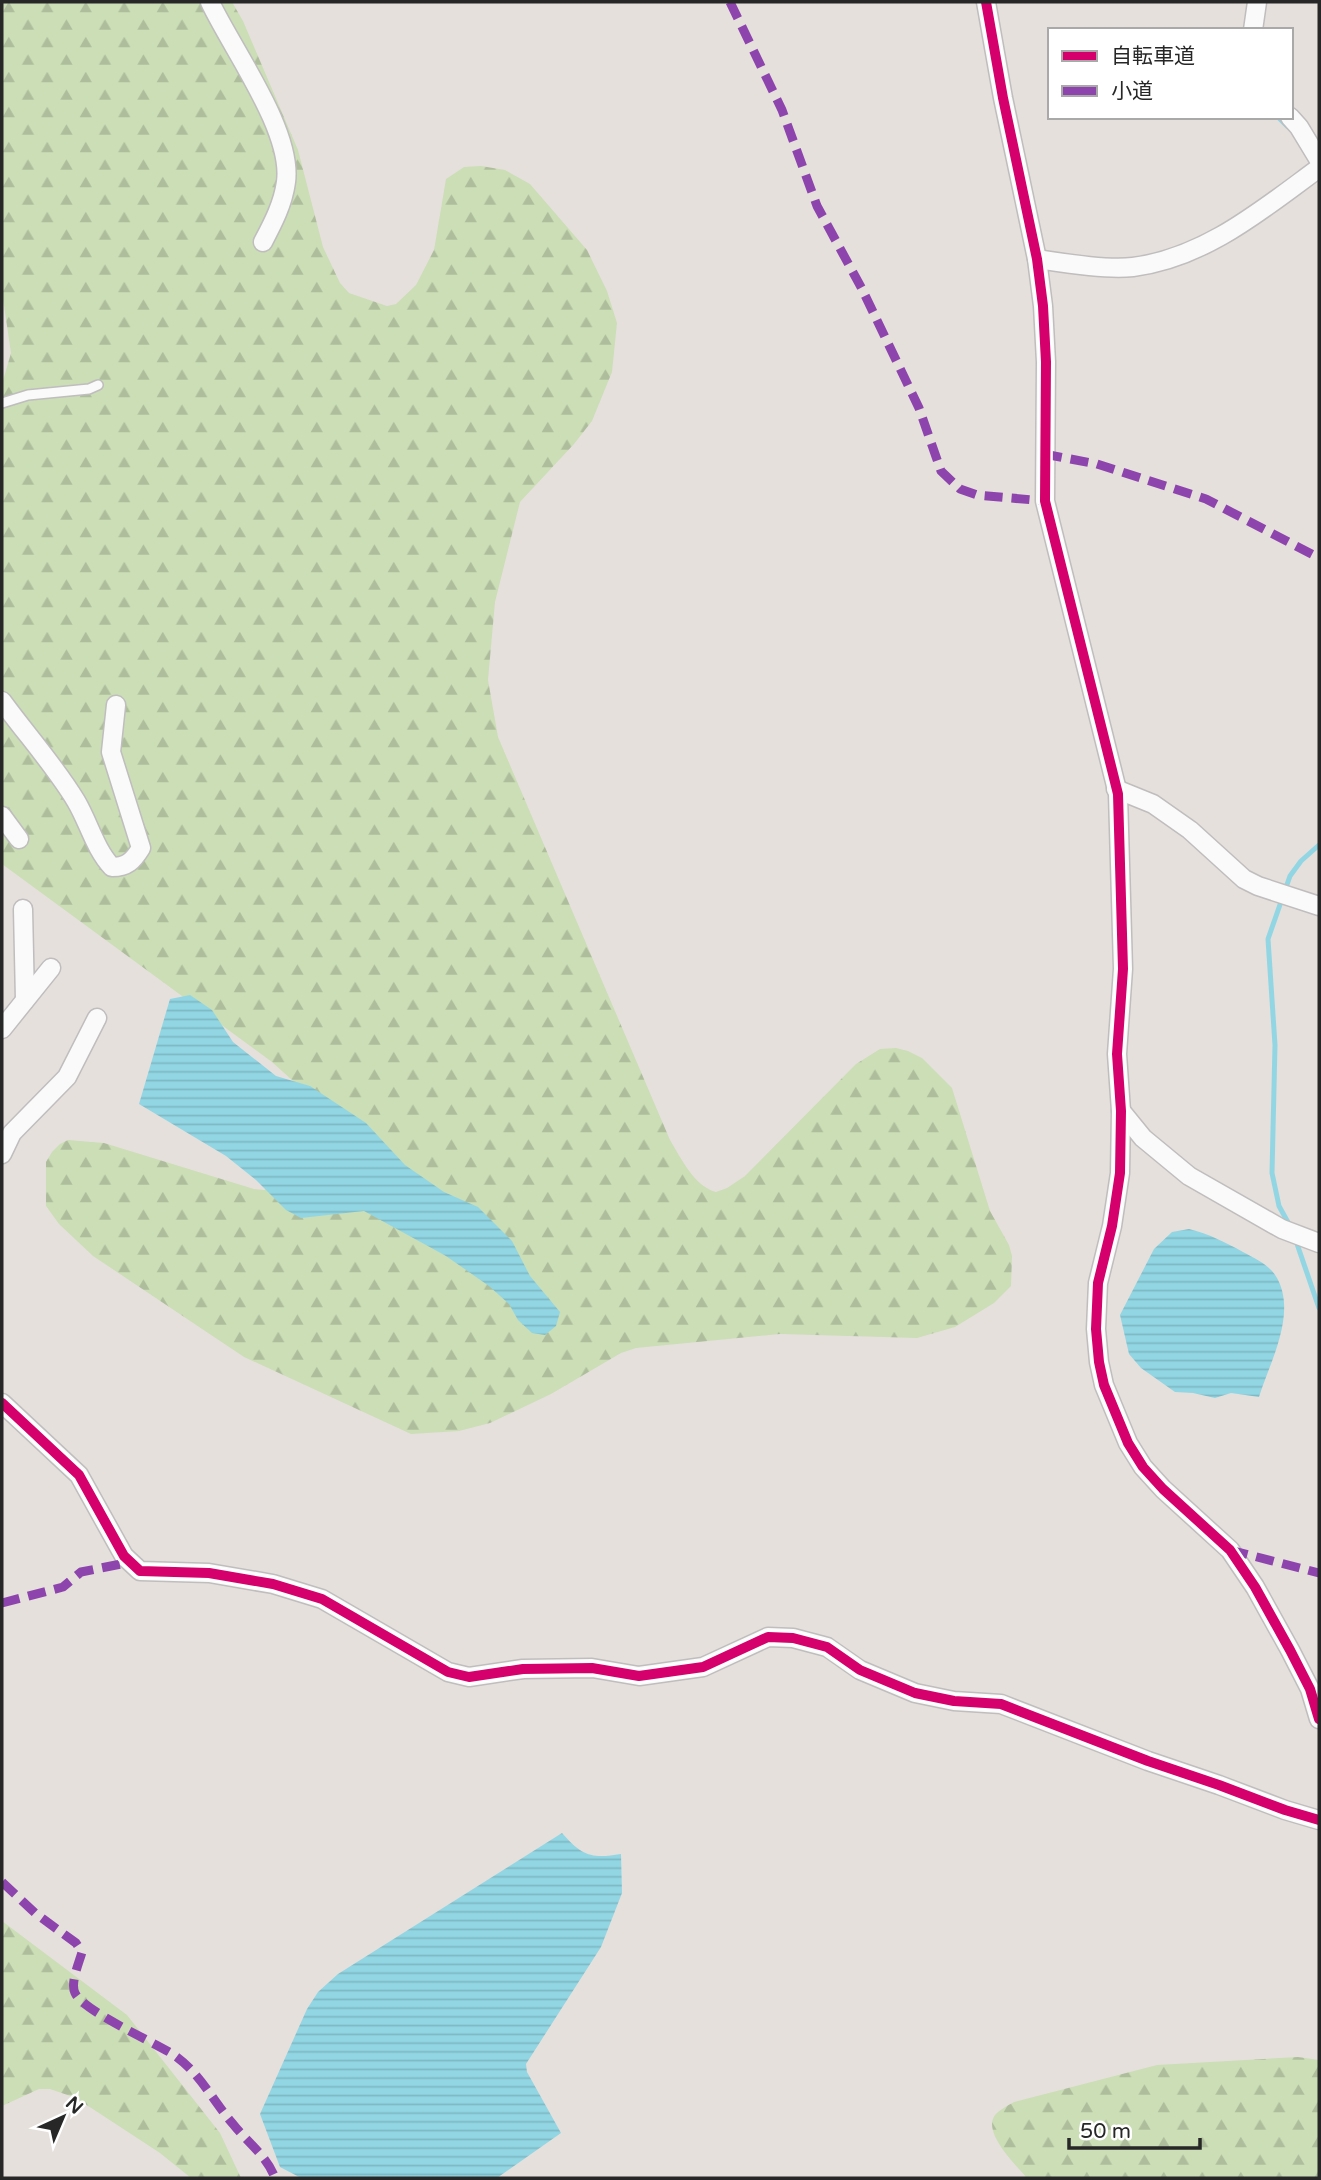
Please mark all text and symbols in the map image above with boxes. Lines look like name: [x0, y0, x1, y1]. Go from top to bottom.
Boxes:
legend: [1048, 28, 1293, 119]
text: 自転車道: [1111, 44, 1195, 69]
text: 小道: [1111, 79, 1153, 104]
north arrow: [28, 2082, 98, 2152]
text: N: [61, 2092, 87, 2119]
scale bar: [1069, 2106, 1200, 2150]
text: 50 m: [1080, 2119, 1131, 2144]

